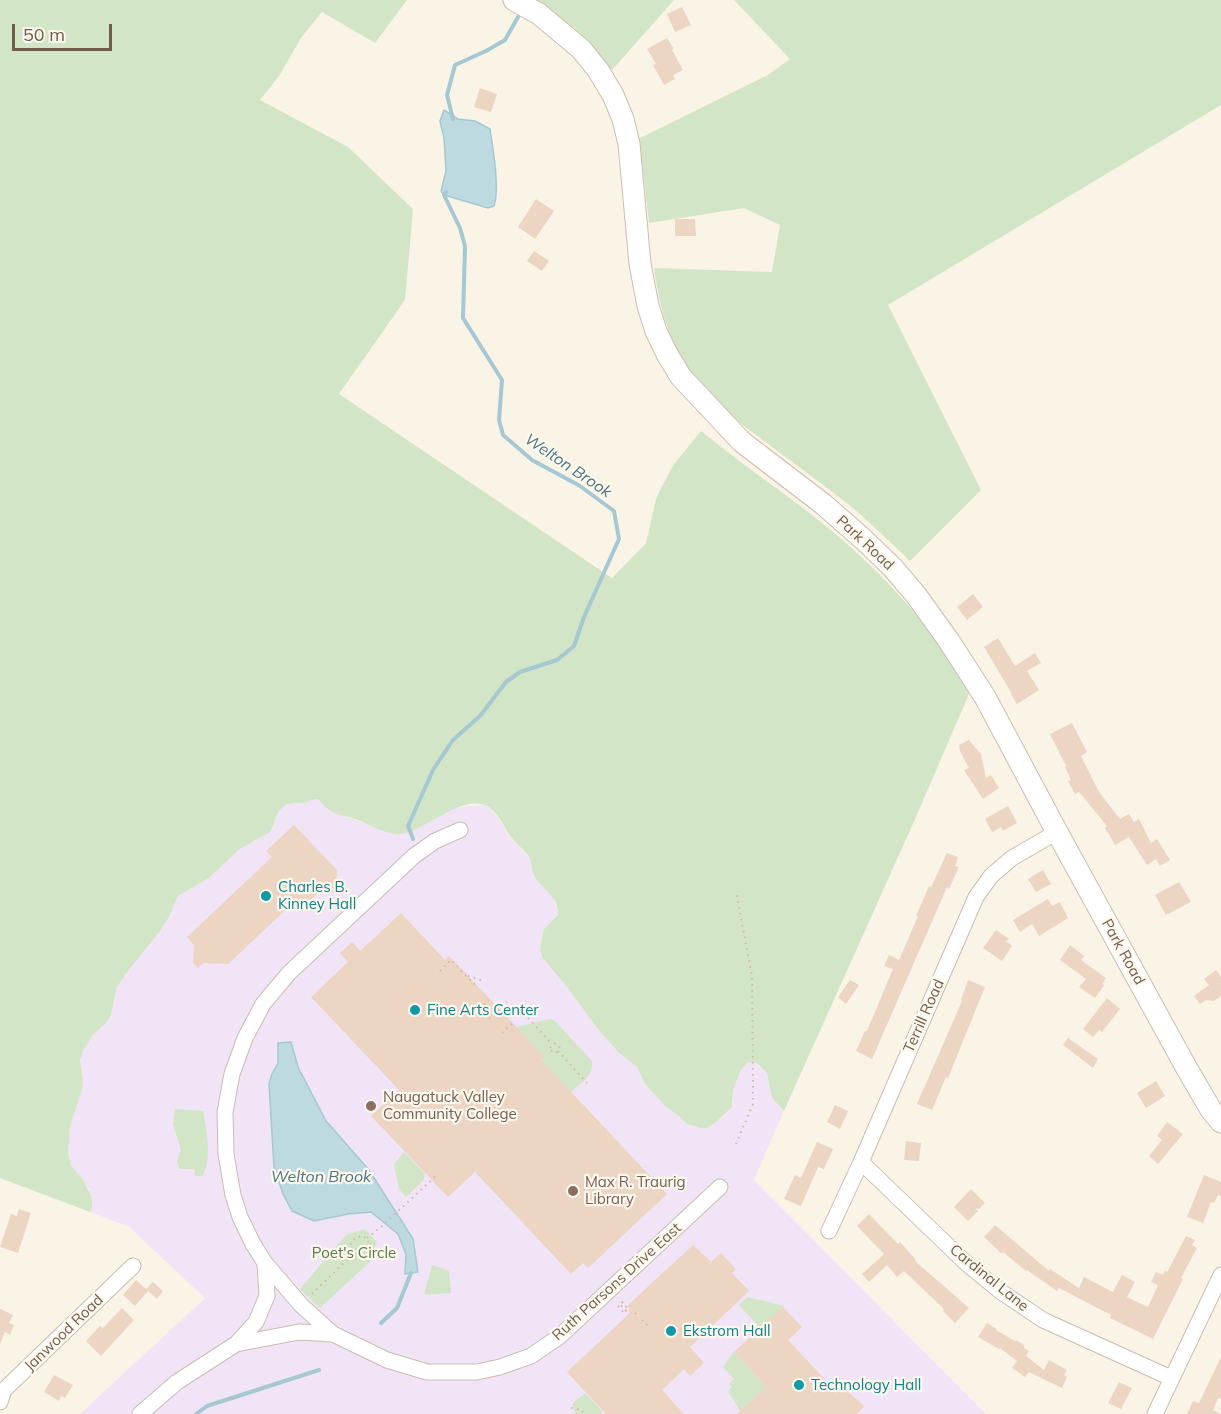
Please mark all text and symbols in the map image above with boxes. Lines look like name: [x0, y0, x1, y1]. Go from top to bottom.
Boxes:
scale bar: [15, 12, 116, 50]
text: 50 m: [23, 23, 65, 46]
water label: Welton Brook: [521, 430, 615, 502]
street label: Park Road: [832, 512, 898, 574]
place label: Charles B. Kinney Hall: [278, 878, 356, 913]
marker: Charles B. Kinney Hall: [259, 889, 273, 903]
street label: Park Road: [1098, 916, 1148, 988]
street label: Terrill Road: [900, 977, 948, 1055]
place label: Fine Arts Center: [427, 1001, 539, 1019]
marker: Fine Arts Center: [408, 1003, 422, 1017]
place label: Naugatuck Valley Community College: [383, 1088, 517, 1123]
marker: Naugatuck Valley Community College: [364, 1099, 378, 1113]
water label: Welton Brook: [271, 1167, 371, 1187]
place label: Max R. Traurig Library: [585, 1173, 686, 1208]
marker: Max R. Traurig Library: [566, 1184, 580, 1198]
street label: Ruth Parsons Drive East: [549, 1219, 685, 1345]
street label: Cardinal Lane: [946, 1241, 1032, 1315]
park label: Poet's Circle: [312, 1244, 396, 1262]
street label: Janwood Road: [21, 1291, 107, 1375]
place label: Ekstrom Hall: [683, 1322, 771, 1340]
marker: Ekstrom Hall: [664, 1324, 678, 1338]
place label: Technology Hall: [811, 1376, 921, 1394]
marker: Technology Hall: [792, 1378, 806, 1392]

